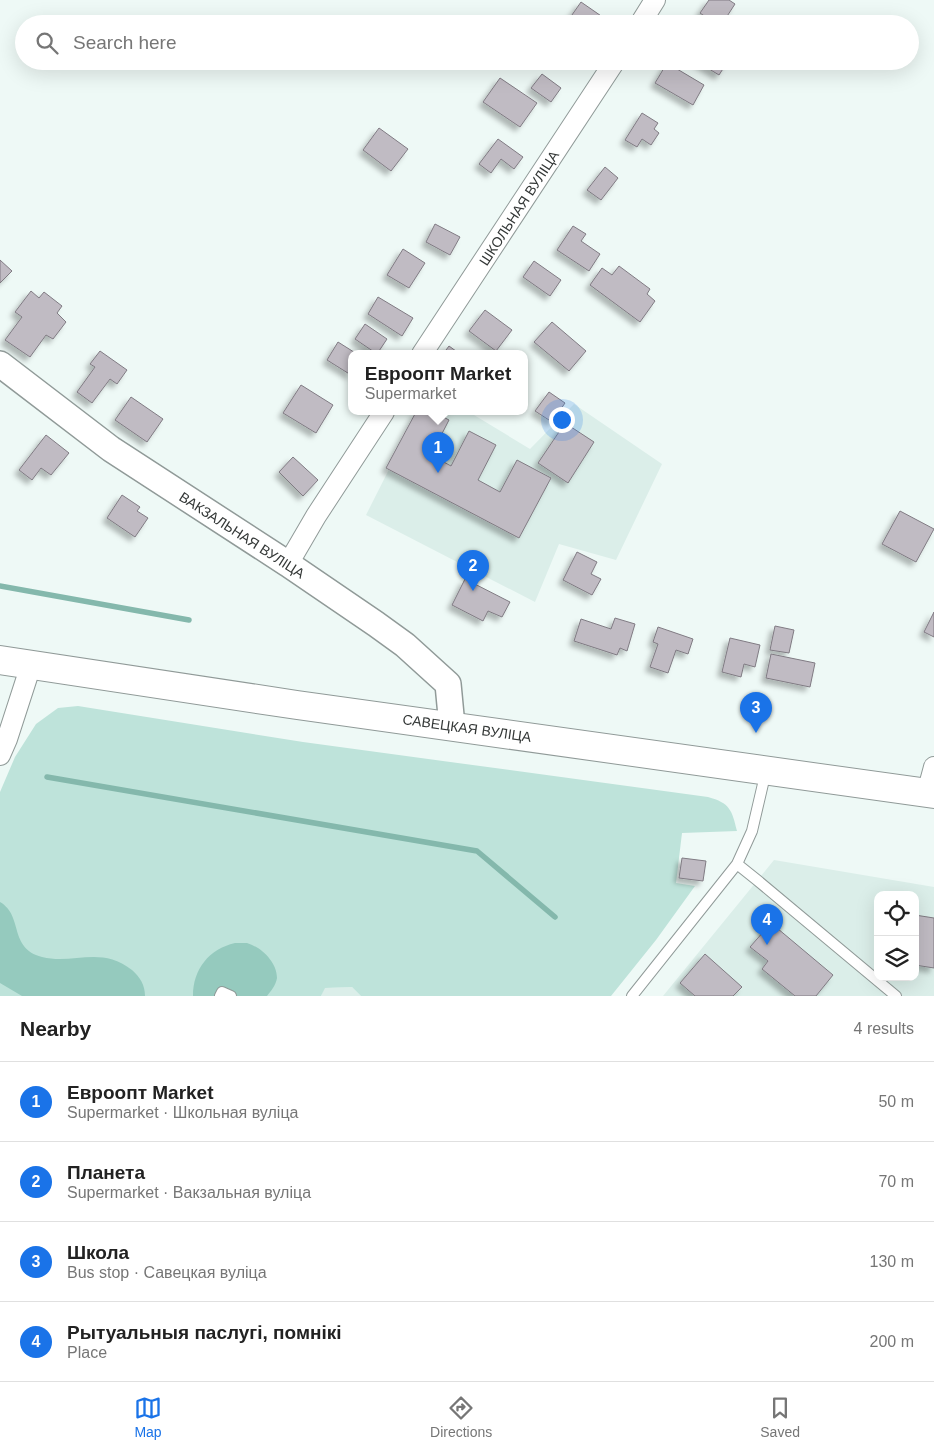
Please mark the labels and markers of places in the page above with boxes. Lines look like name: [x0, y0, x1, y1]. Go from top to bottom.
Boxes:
pin: 1: [422, 432, 454, 473]
pin: 2: [457, 550, 489, 591]
pin: 3: [740, 692, 772, 733]
pin: 4: [751, 904, 783, 945]

